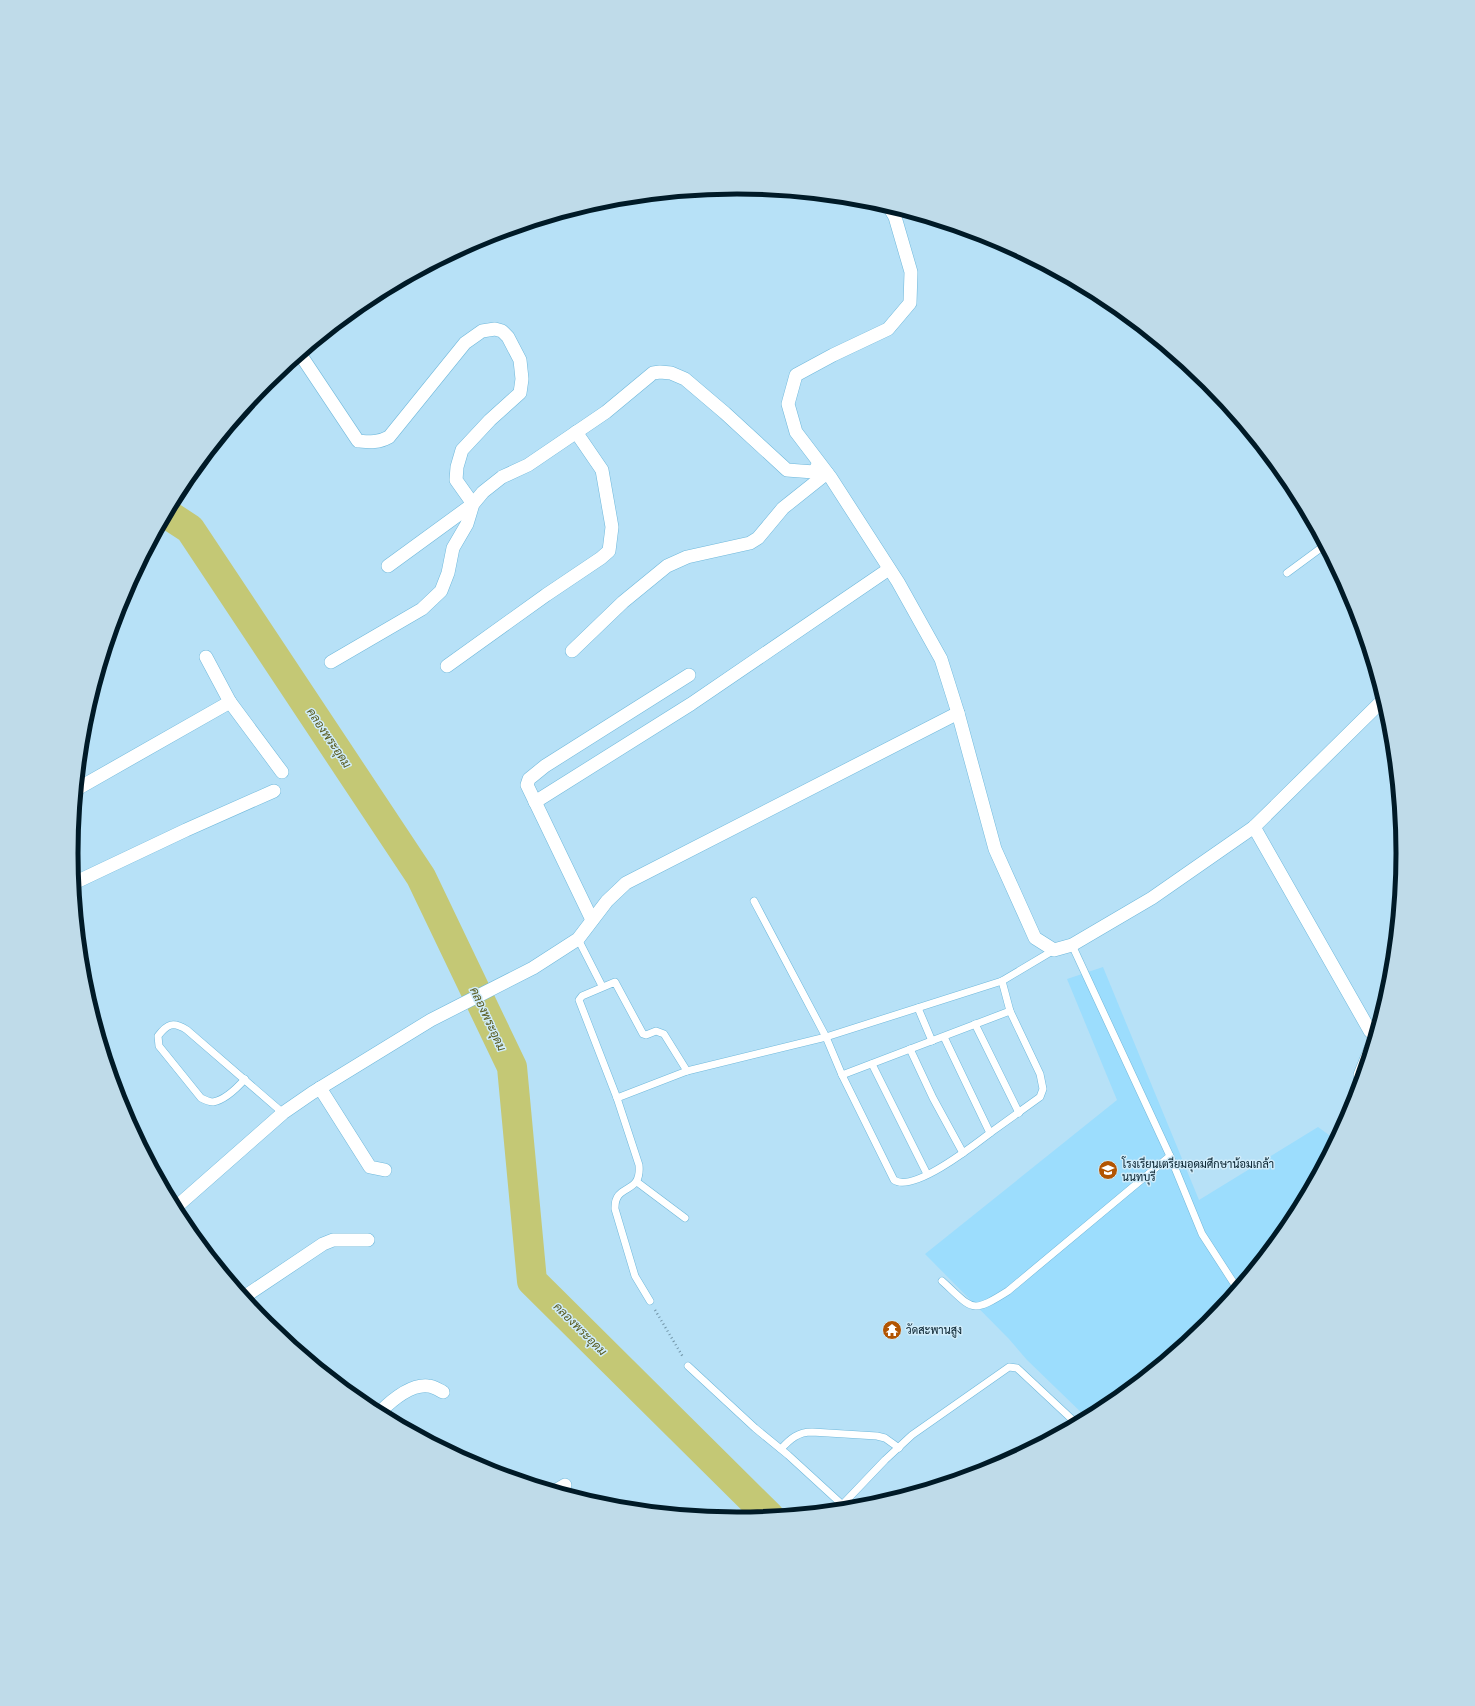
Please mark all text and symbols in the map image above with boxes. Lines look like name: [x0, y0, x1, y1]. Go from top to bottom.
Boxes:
water label: คลองพระอุดม: [302, 705, 354, 772]
water label: คลองพระอุดม: [465, 985, 509, 1055]
place label: โรงเรียนเตรียมอุดมศึกษาน้อมเกล้า นนทบุรี: [1121, 1156, 1274, 1186]
school or university icon: โรงเรียนเตรียมอุดมศึกษาน้อมเกล้า นนทบุรี: [1097, 1159, 1119, 1181]
water label: คลองพระอุดม: [549, 1300, 610, 1360]
temple icon: วัดสะพานสูง: [881, 1319, 903, 1341]
place label: วัดสะพานสูง: [906, 1323, 962, 1338]

